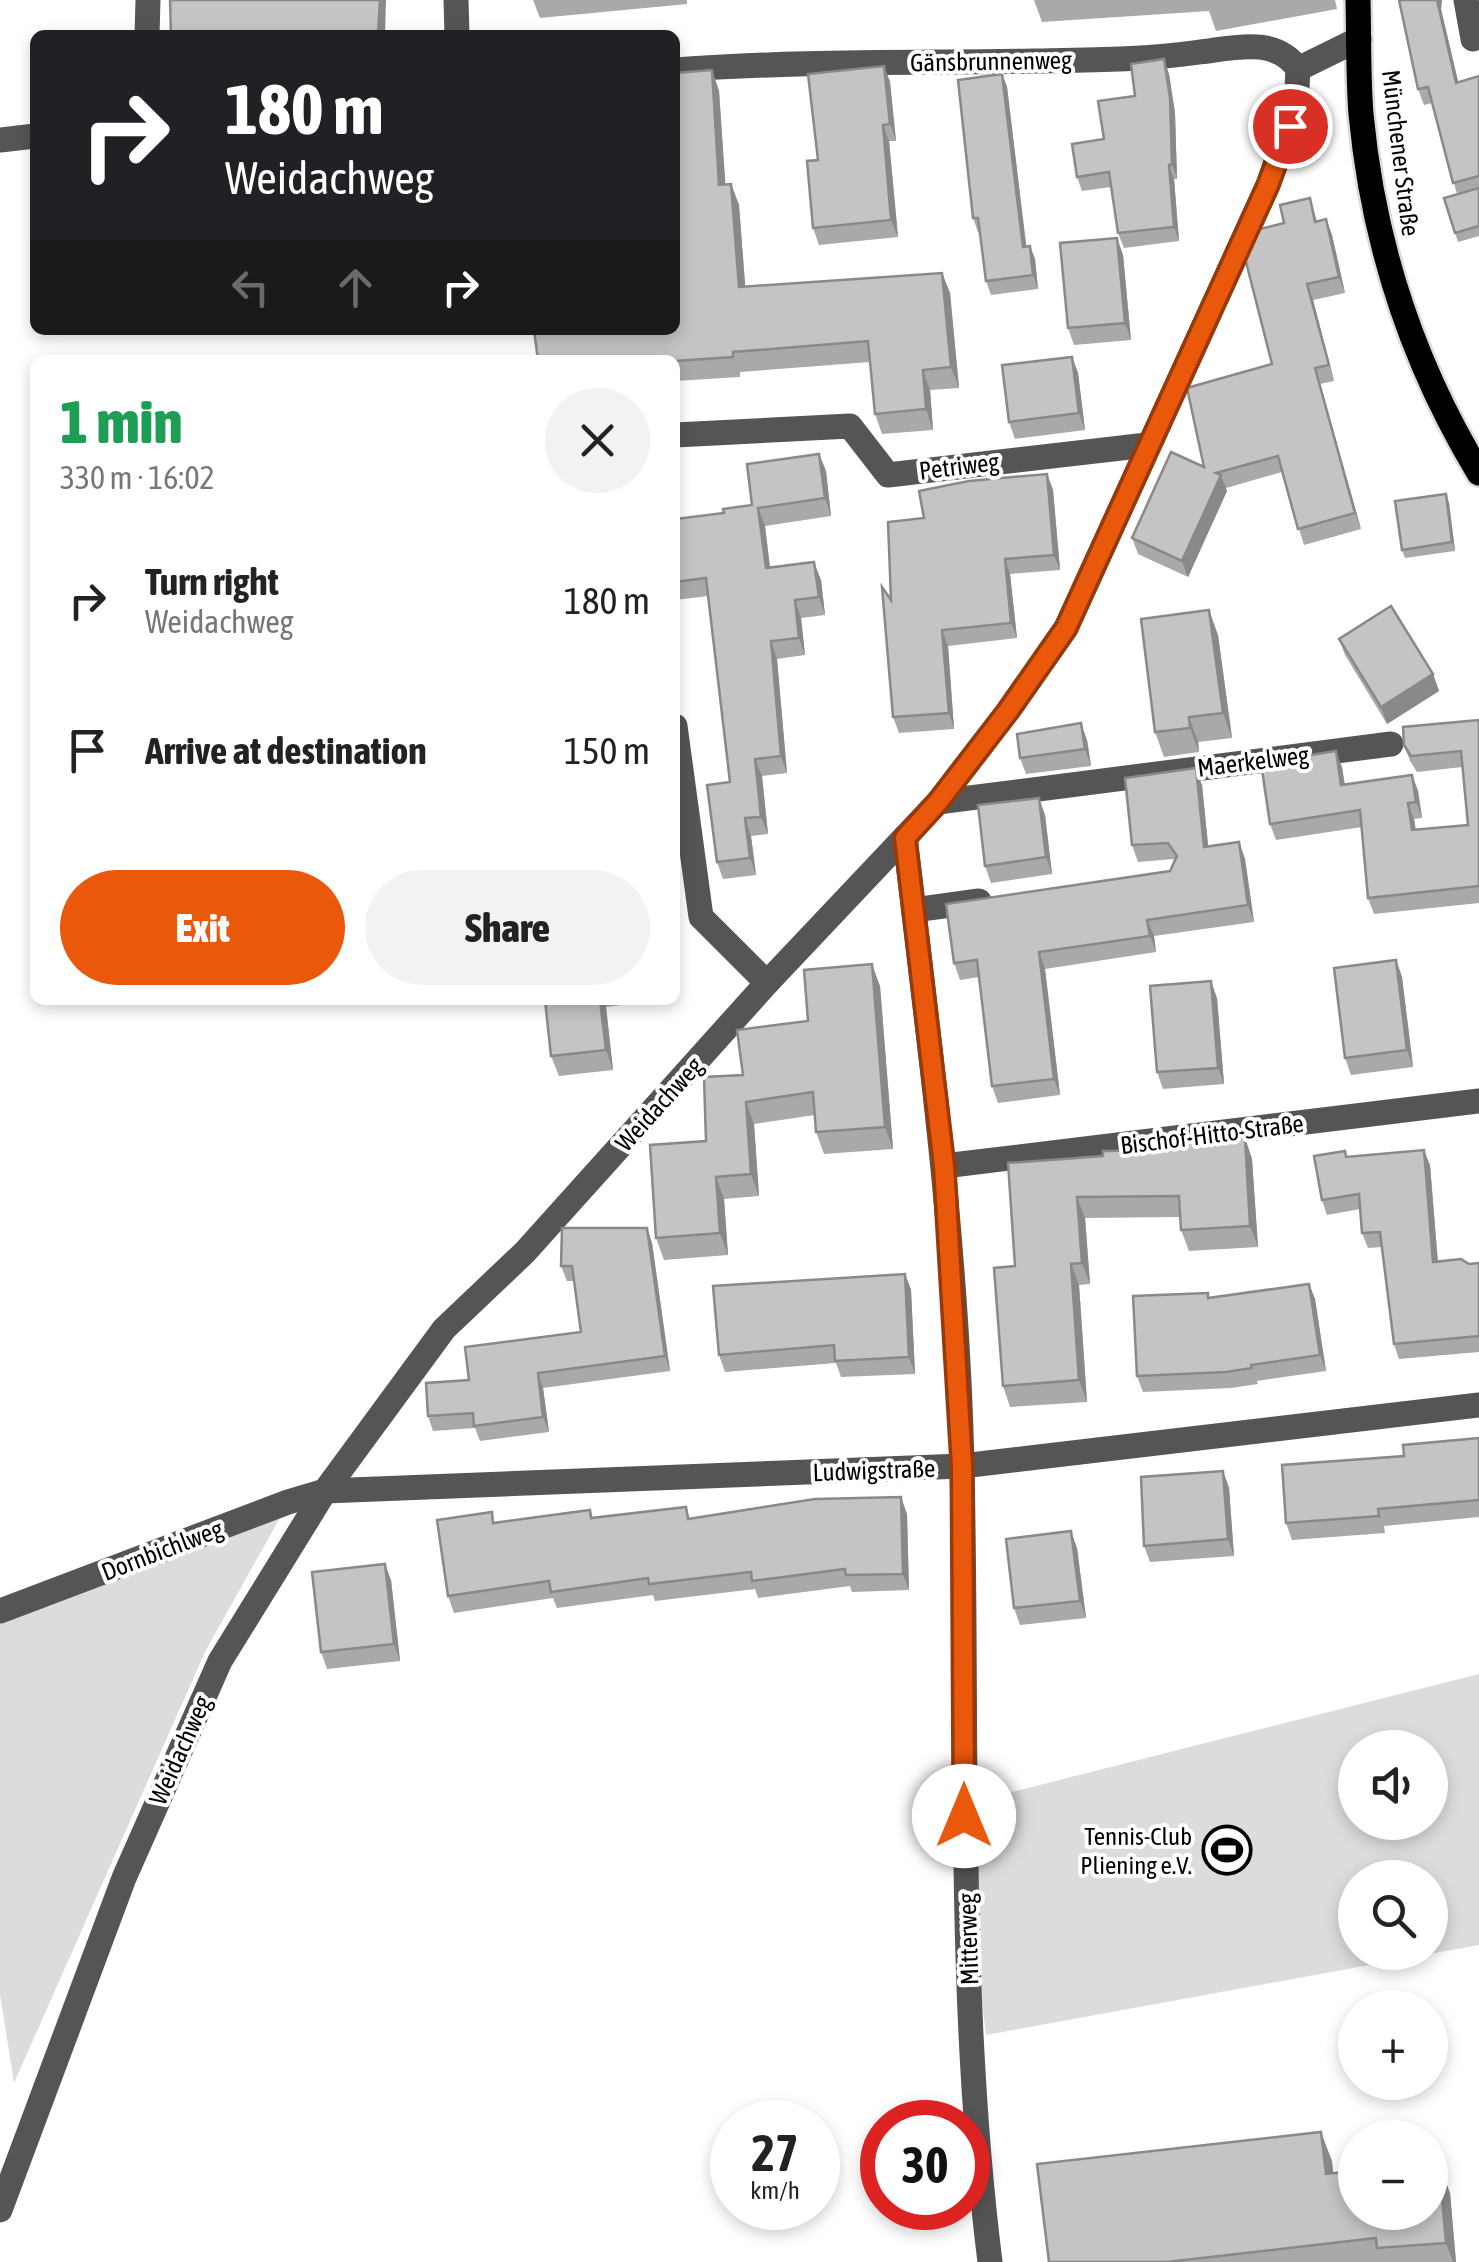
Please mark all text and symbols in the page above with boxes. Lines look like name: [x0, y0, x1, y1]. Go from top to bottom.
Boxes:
street label: Gänsbrunnenweg: [910, 46, 1072, 76]
street label: Münchener Straße: [1377, 68, 1425, 238]
text: 180 m: [225, 69, 384, 149]
icon: right: [60, 70, 190, 200]
pin: [1248, 84, 1333, 169]
icon: arrive: [1263, 99, 1318, 154]
text: Weidachweg: [225, 152, 434, 204]
icon: left: [223, 260, 278, 315]
icon: ahead: [328, 260, 383, 315]
icon: right: [433, 260, 488, 315]
text: 1 min: [60, 387, 183, 456]
button: close: [545, 388, 650, 493]
street label: Petriweg: [917, 447, 1001, 485]
text: 330 m · 16:02: [60, 459, 215, 496]
text: Turn right: [145, 560, 279, 603]
icon: right: [60, 573, 115, 628]
text: 180 m: [564, 579, 650, 622]
text: Weidachweg: [145, 603, 294, 640]
icon: arrive: [60, 723, 115, 778]
text: Arrive at destination: [145, 729, 427, 772]
text: 150 m: [564, 729, 650, 772]
street label: Maerkelweg: [1196, 740, 1311, 782]
button: Exit: [60, 870, 345, 985]
button: Share: [365, 870, 650, 985]
street label: Weidachweg: [610, 1051, 708, 1157]
street label: Bischof-Hitto-Straße: [1119, 1109, 1305, 1159]
street label: Ludwigstraße: [812, 1454, 936, 1486]
street label: Dornbichlweg: [98, 1514, 227, 1586]
street label: Weidachweg: [144, 1691, 217, 1809]
map controls: [1338, 1730, 1448, 2230]
button: sound: [1338, 1730, 1448, 1840]
position arrow: [912, 1764, 1016, 1868]
place label: Tennis-Club Pliening e.V.: [1080, 1822, 1192, 1879]
sports icon: Tennis-Club Pliening e.V.: [1201, 1824, 1253, 1876]
button: search: [1338, 1860, 1448, 1970]
street label: Mitterweg: [952, 1892, 984, 1986]
button: +: [1338, 1990, 1448, 2100]
speed limit sign: 30: [860, 2100, 990, 2230]
button: −: [1338, 2120, 1448, 2230]
text: 27: [751, 2124, 798, 2182]
text: km/h: [750, 2176, 800, 2204]

